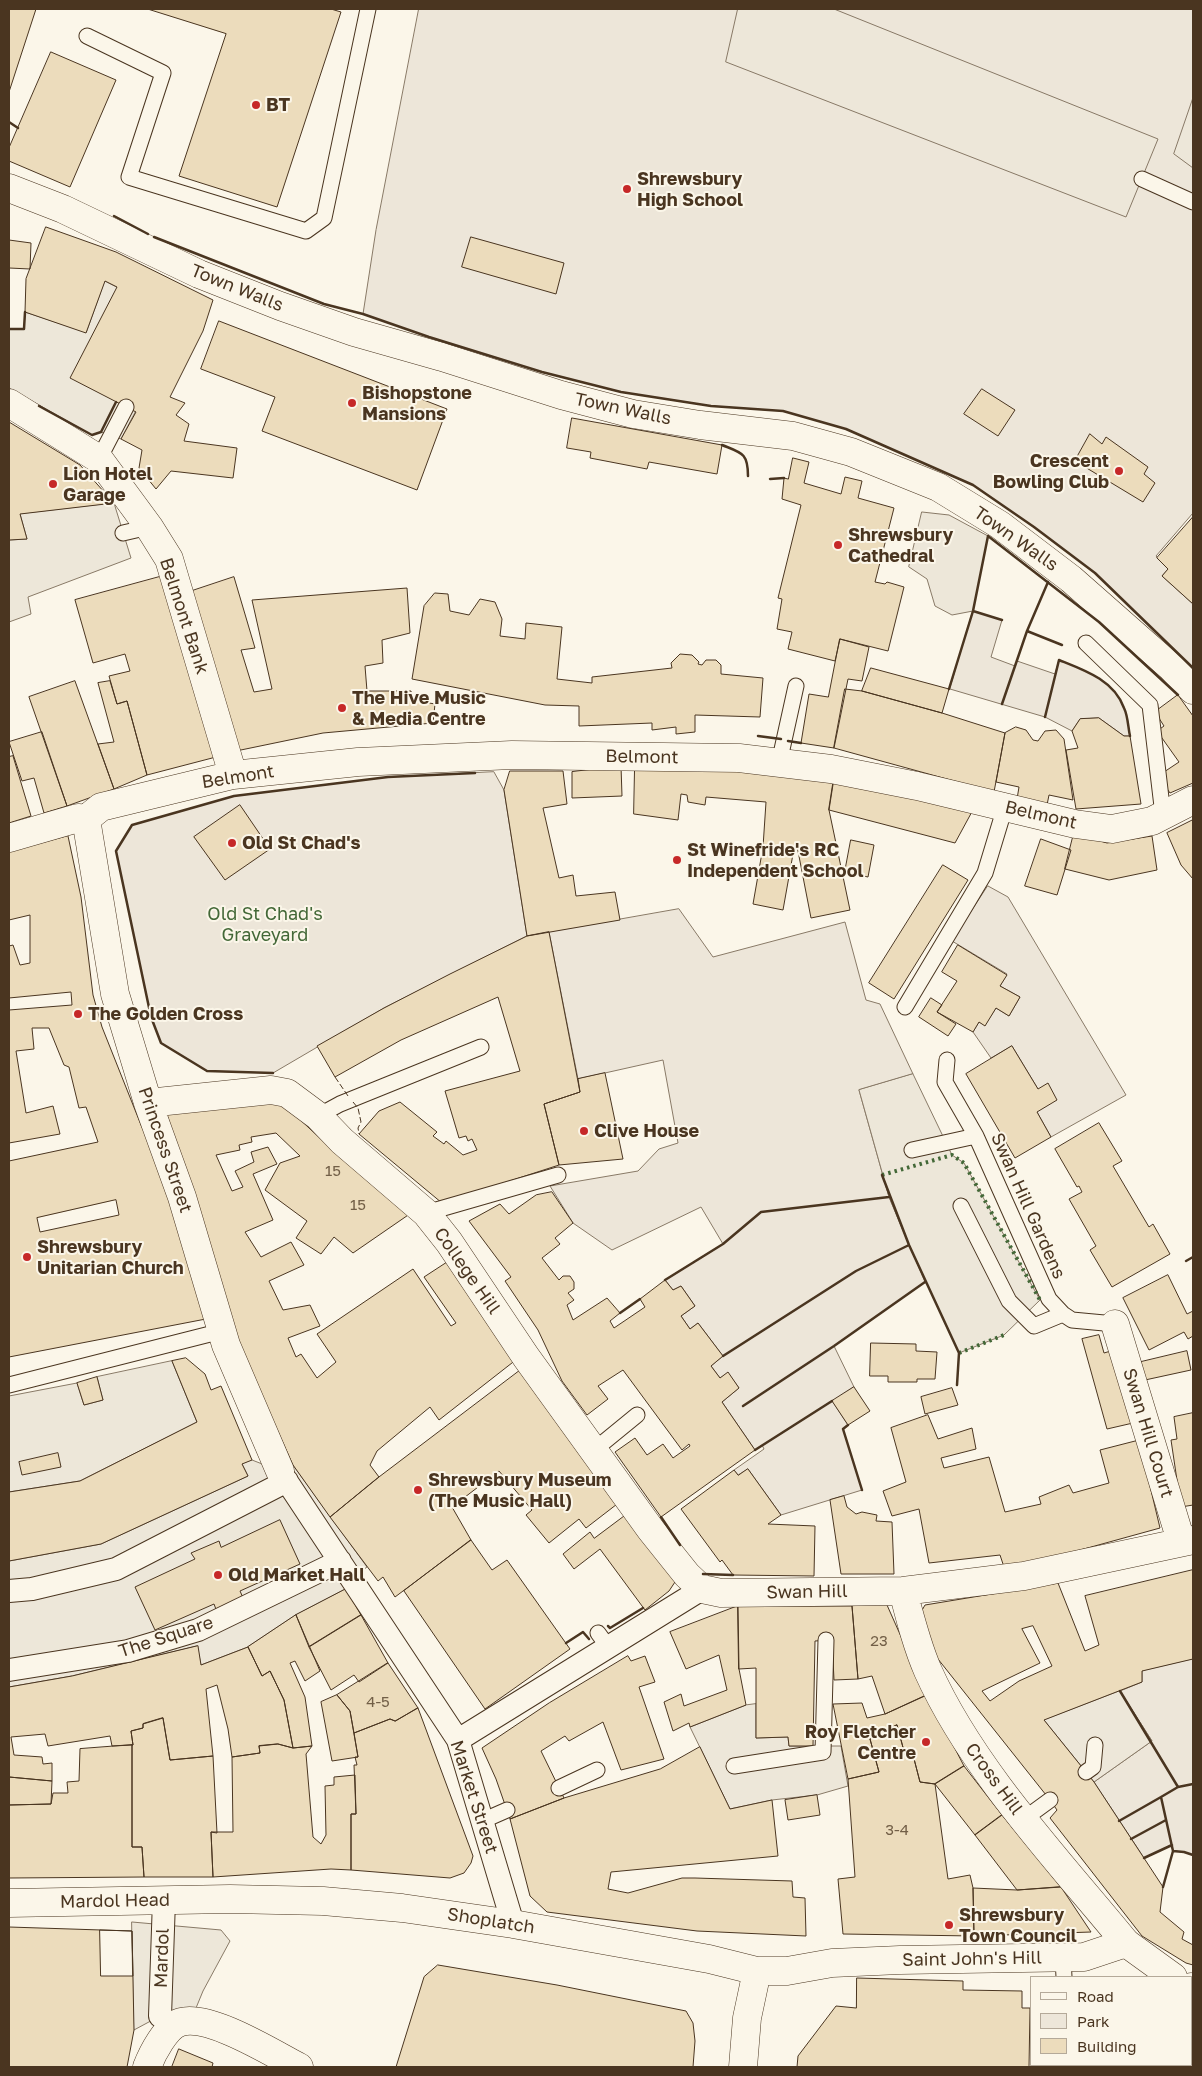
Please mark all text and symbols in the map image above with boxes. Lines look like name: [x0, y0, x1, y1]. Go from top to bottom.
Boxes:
place label: BT: [266, 94, 290, 116]
marker: BT: [250, 99, 262, 111]
place label: Shrewsbury High School: [637, 168, 743, 210]
marker: Shrewsbury High School: [621, 183, 633, 195]
street label: Town Walls: [187, 260, 287, 316]
place label: Bishopstone Mansions: [362, 382, 472, 424]
street label: Town Walls: [573, 388, 673, 430]
marker: Bishopstone Mansions: [346, 397, 358, 409]
place label: Crescent Bowling Club: [993, 450, 1109, 492]
place label: Lion Hotel Garage: [63, 463, 153, 506]
marker: Crescent Bowling Club: [1113, 465, 1125, 477]
marker: Lion Hotel Garage: [47, 478, 59, 490]
street label: Town Walls: [970, 502, 1062, 576]
place label: Shrewsbury Cathedral: [848, 524, 953, 566]
marker: Shrewsbury Cathedral: [832, 539, 844, 551]
street label: Belmont Bank: [155, 555, 213, 677]
place label: The Hive Music & Media Centre: [352, 687, 486, 730]
marker: The Hive Music & Media Centre: [336, 702, 348, 714]
street label: Belmont: [605, 746, 679, 768]
street label: Belmont: [200, 761, 276, 793]
street label: Belmont: [1003, 796, 1079, 834]
place label: Old St Chad's: [242, 832, 361, 854]
marker: Old St Chad's: [226, 837, 238, 849]
place label: St Winefride's RC Independent School: [687, 839, 863, 882]
marker: St Winefride's RC Independent School: [671, 854, 683, 866]
park label: Old St Chad's Graveyard: [207, 903, 323, 946]
place label: The Golden Cross: [88, 1003, 243, 1025]
marker: The Golden Cross: [72, 1008, 84, 1020]
street label: Princess Street: [133, 1084, 197, 1216]
place label: Clive House: [594, 1120, 699, 1142]
marker: Clive House: [578, 1125, 590, 1137]
street label: Swan Hill Gardens: [986, 1130, 1070, 1282]
house number: 15: [325, 1162, 341, 1180]
house number: 15: [350, 1196, 366, 1214]
street label: College Hill: [429, 1223, 505, 1319]
place label: Shrewsbury Unitarian Church: [37, 1236, 184, 1278]
marker: Shrewsbury Unitarian Church: [21, 1251, 33, 1263]
street label: Swan Hill Court: [1118, 1366, 1178, 1500]
place label: Shrewsbury Museum (The Music Hall): [428, 1469, 612, 1512]
marker: Shrewsbury Museum (The Music Hall): [412, 1484, 424, 1496]
place label: Old Market Hall: [228, 1564, 365, 1586]
marker: Old Market Hall: [212, 1569, 224, 1581]
street label: Swan Hill: [766, 1580, 848, 1604]
street label: The Square: [116, 1612, 216, 1662]
house number: 23: [870, 1632, 888, 1650]
house number: 4-5: [366, 1693, 390, 1711]
place label: Roy Fletcher Centre: [805, 1721, 916, 1764]
marker: Roy Fletcher Centre: [920, 1736, 932, 1748]
street label: Market Street: [446, 1738, 502, 1856]
street label: Cross Hill: [961, 1739, 1027, 1819]
house number: 3-4: [885, 1821, 909, 1839]
street label: Mardol Head: [60, 1889, 170, 1913]
street label: Shoplatch: [446, 1903, 536, 1939]
place label: Shrewsbury Town Council: [959, 1904, 1077, 1946]
marker: Shrewsbury Town Council: [943, 1919, 955, 1931]
street label: Mardol: [150, 1928, 174, 1988]
street label: Saint John's Hill: [902, 1947, 1042, 1971]
legend: [1030, 1976, 1192, 2066]
text: Road: [1077, 1987, 1114, 2005]
text: Park: [1077, 2012, 1109, 2030]
text: Building: [1077, 2037, 1137, 2055]

